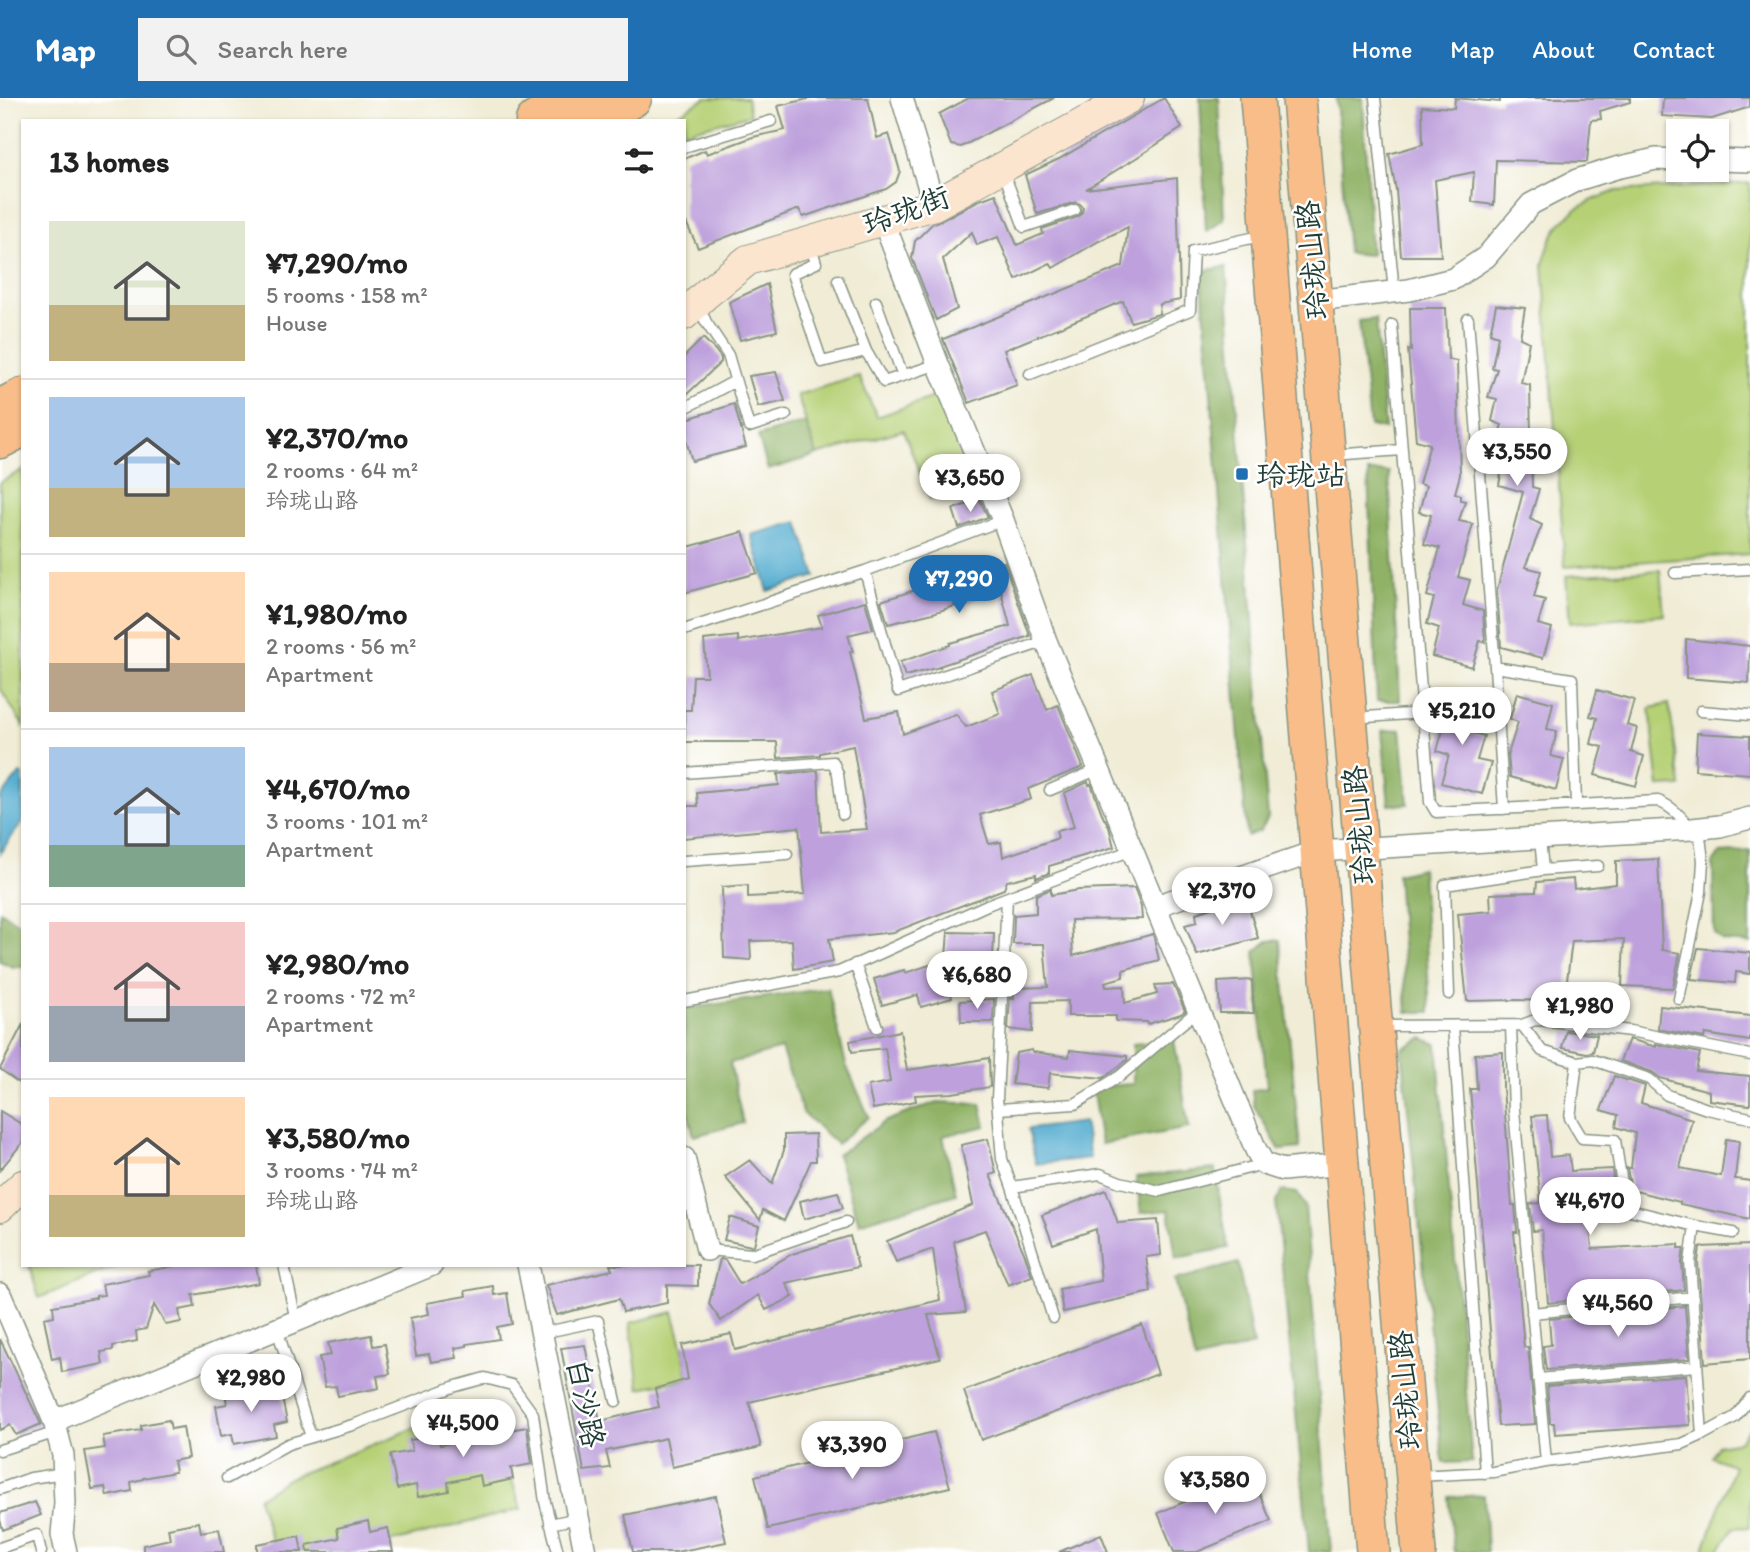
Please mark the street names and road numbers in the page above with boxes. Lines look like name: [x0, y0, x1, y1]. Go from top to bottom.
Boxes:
street label: 玲珑街: [857, 177, 955, 243]
street label: 玲珑山路: [1288, 199, 1336, 321]
street label: 玲珑山路: [1335, 764, 1383, 886]
street label: 玲珑山路: [1381, 1329, 1429, 1451]
street label: 白沙路: [559, 1355, 613, 1451]

